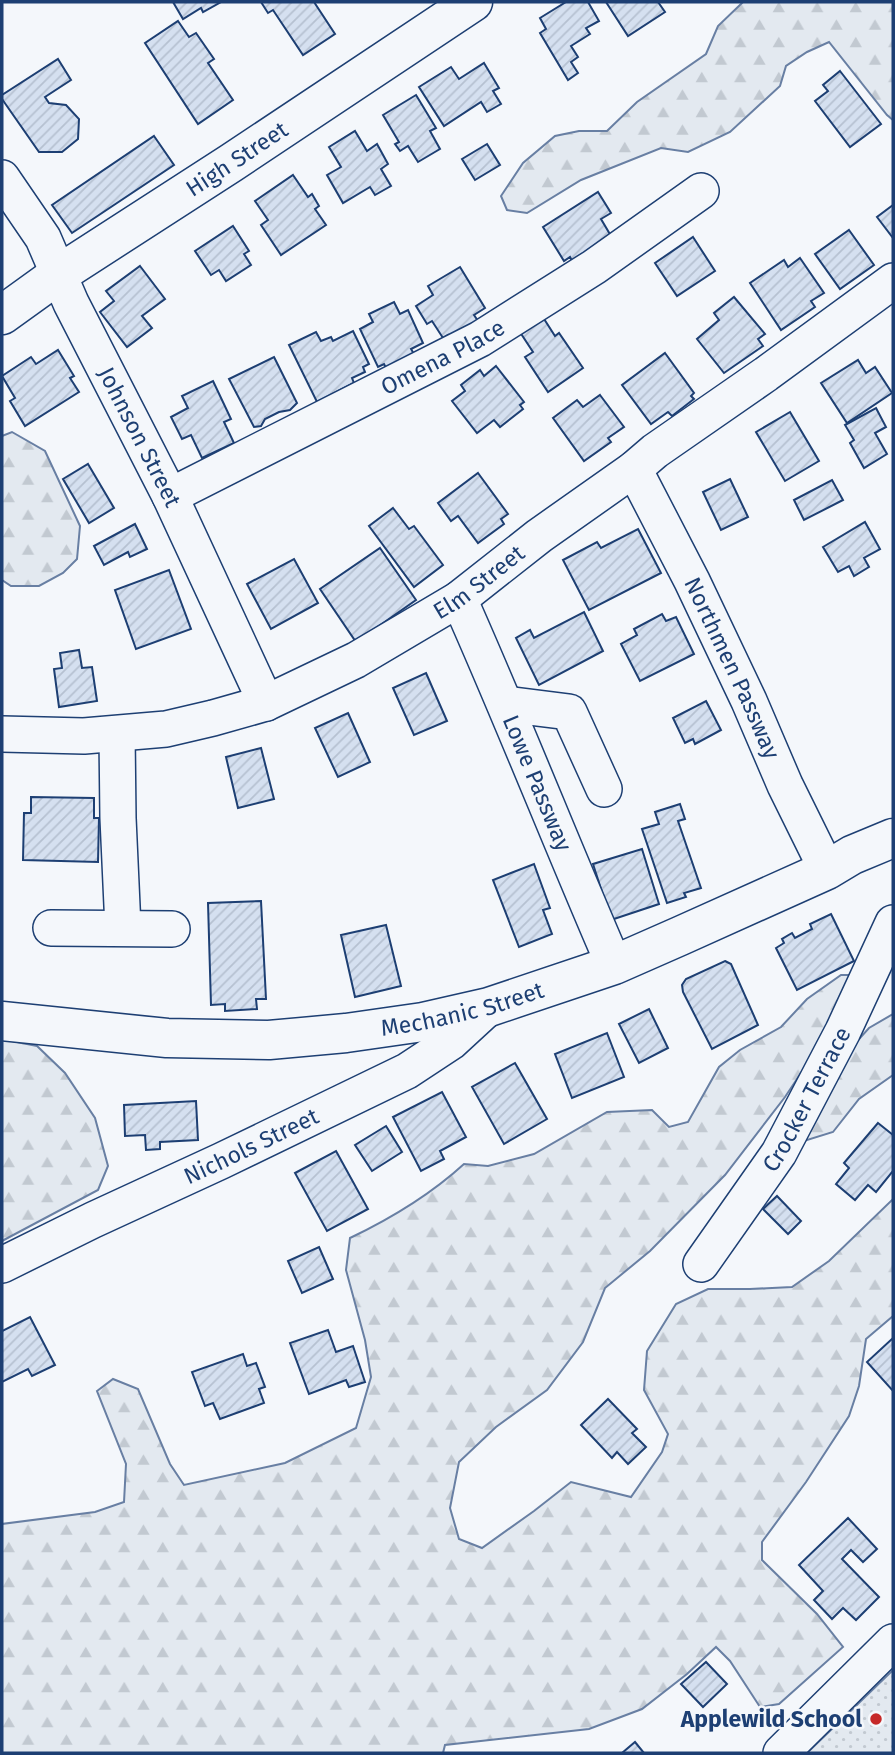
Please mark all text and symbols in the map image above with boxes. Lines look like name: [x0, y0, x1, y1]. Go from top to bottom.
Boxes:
street label: High Street: [181, 115, 294, 202]
street label: Omena Place: [376, 313, 510, 401]
street label: Johnson Street: [92, 362, 187, 512]
street label: Elm Street: [428, 538, 531, 625]
street label: Northmen Passway: [678, 573, 786, 764]
street label: Lowe Passway: [497, 711, 578, 856]
street label: Mechanic Street: [379, 975, 548, 1042]
street label: Crocker Terrace: [756, 1022, 857, 1177]
street label: Nichols Street: [179, 1102, 324, 1190]
place label: Applewild School: [680, 1705, 862, 1733]
marker: Applewild School: [868, 1711, 884, 1727]

